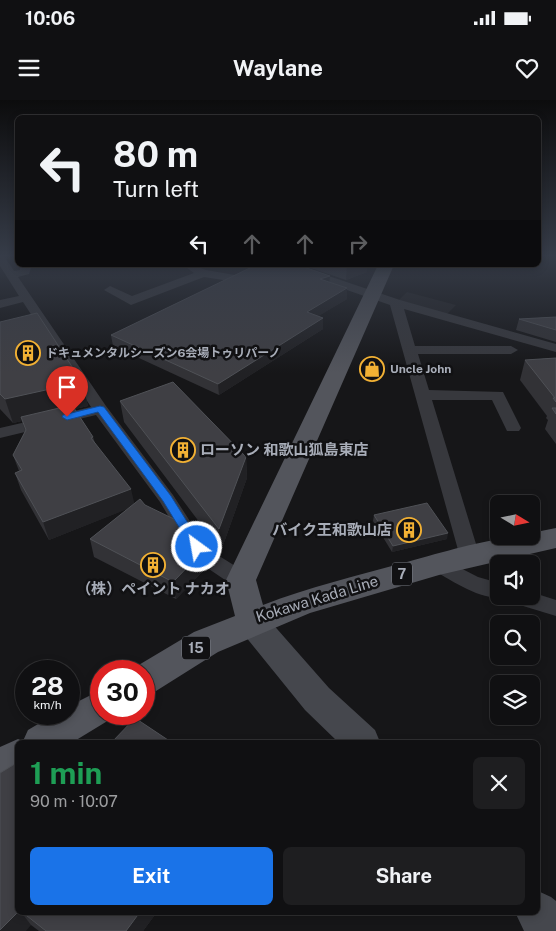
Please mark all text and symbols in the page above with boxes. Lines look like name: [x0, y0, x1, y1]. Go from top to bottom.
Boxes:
text: 10:06: [25, 7, 75, 29]
icon: menu: [15, 54, 43, 82]
icon: heart: [513, 54, 541, 82]
text: Waylane: [233, 55, 323, 81]
text: 80 m: [113, 134, 198, 175]
icon: left: [30, 135, 95, 200]
text: Turn left: [113, 176, 199, 202]
icon: left: [185, 230, 213, 258]
icon: ahead: [238, 230, 266, 258]
icon: ahead: [291, 230, 319, 258]
icon: right: [344, 230, 372, 258]
building icon: ドキュメンタルシーズン6会場トゥリパーノ: [15, 340, 41, 366]
place label: ドキュメンタルシーズン6会場トゥリパーノ: [46, 346, 281, 360]
shop icon: Uncle John: [359, 356, 385, 382]
place label: Uncle John: [390, 362, 451, 376]
pin: [46, 366, 88, 417]
icon: arrive: [53, 373, 81, 401]
building icon: ローソン 和歌山狐島東店: [170, 437, 196, 463]
place label: ローソン 和歌山狐島東店: [200, 441, 368, 458]
north arrow: [490, 495, 540, 545]
map controls: [490, 495, 540, 725]
building icon: バイク王和歌山店: [396, 517, 422, 543]
position arrow: [170, 520, 222, 572]
place label: バイク王和歌山店: [272, 521, 392, 538]
building icon: （株）ペイント ナカオ: [140, 552, 166, 578]
button: sound: [490, 555, 540, 605]
road number: 7: [392, 562, 412, 586]
street label: Kokawa Kada Line: [254, 572, 380, 625]
place label: （株）ペイント ナカオ: [76, 580, 230, 597]
button: search: [490, 615, 540, 665]
road number: 15: [182, 636, 210, 660]
speed limit sign: 30: [90, 660, 155, 725]
text: 28: [31, 671, 64, 701]
button: layers: [490, 675, 540, 725]
text: km/h: [33, 698, 62, 712]
text: 1 min: [30, 755, 102, 791]
button: close: [473, 757, 525, 809]
text: 90 m · 10:07: [30, 792, 118, 811]
button: Exit: [30, 847, 273, 905]
button: Share: [283, 847, 525, 905]

